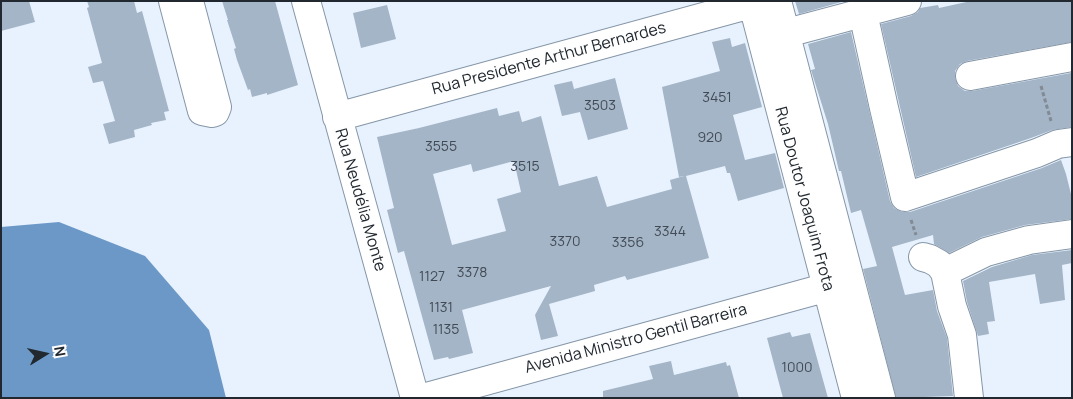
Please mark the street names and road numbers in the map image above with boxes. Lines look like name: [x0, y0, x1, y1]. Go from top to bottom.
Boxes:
street label: Rua Presidente Arthur Bernardes: [430, 18, 668, 100]
street label: Rua Doutor Joaquim Frota: [770, 105, 838, 293]
street label: Rua Neudélia Monte: [330, 126, 390, 274]
street label: Avenida Ministro Gentil Barreira: [523, 300, 749, 378]

